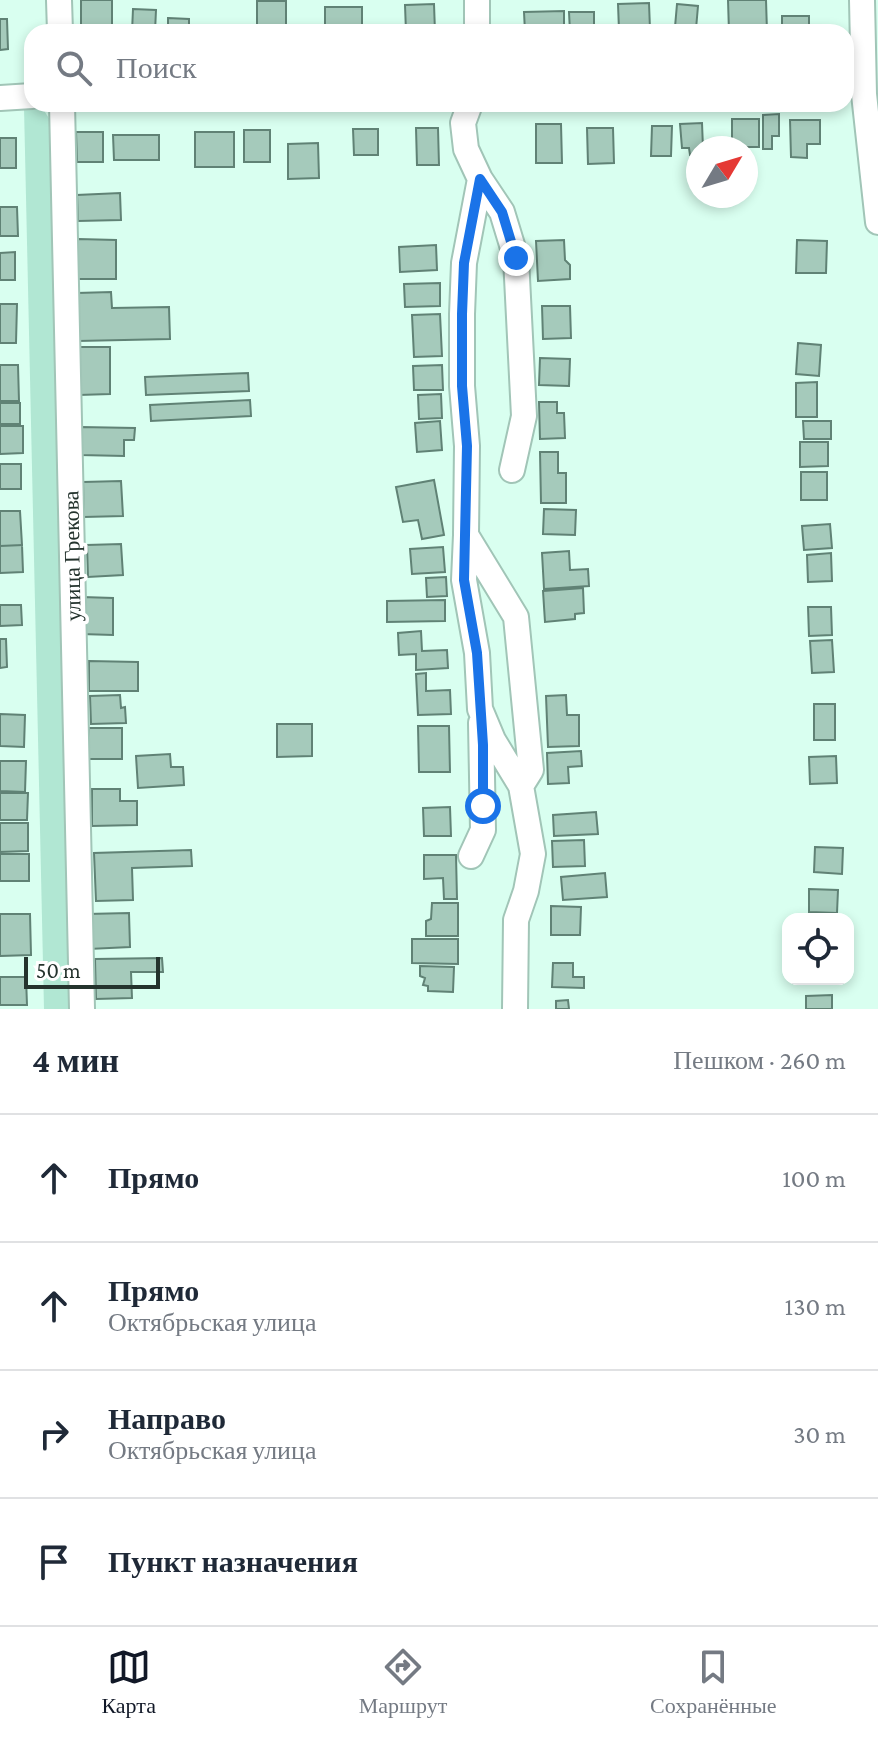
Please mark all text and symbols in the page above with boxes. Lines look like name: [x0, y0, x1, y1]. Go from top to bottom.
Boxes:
search box: [24, 24, 854, 112]
icon: search: [52, 46, 96, 90]
text: Поиск: [116, 51, 197, 84]
north arrow: [686, 136, 758, 208]
route end: [498, 240, 534, 276]
street label: улица Грекова: [58, 490, 86, 622]
route start: [465, 788, 501, 824]
map controls: [782, 913, 854, 985]
button: locate: [782, 913, 854, 985]
scale bar: [24, 953, 160, 989]
text: 50 m: [36, 958, 81, 983]
text: 4 мин: [32, 1042, 119, 1079]
text: Пешком · 260 m: [673, 1046, 846, 1075]
icon: ahead: [32, 1156, 76, 1200]
text: Прямо: [108, 1161, 199, 1194]
text: 100 m: [782, 1164, 846, 1193]
text: Прямо: [108, 1274, 199, 1307]
icon: ahead: [32, 1284, 76, 1328]
text: 130 m: [785, 1292, 846, 1321]
text: Октябрьская улица: [108, 1308, 316, 1337]
text: Направо: [108, 1402, 226, 1435]
icon: right: [32, 1412, 76, 1456]
text: 30 m: [793, 1420, 846, 1449]
text: Октябрьская улица: [108, 1436, 316, 1465]
icon: arrive: [32, 1540, 76, 1584]
text: Пункт назначения: [108, 1545, 358, 1578]
tab: Карта: [101, 1645, 156, 1719]
tab: Маршрут: [359, 1645, 447, 1719]
tab: Сохранённые: [650, 1645, 777, 1719]

